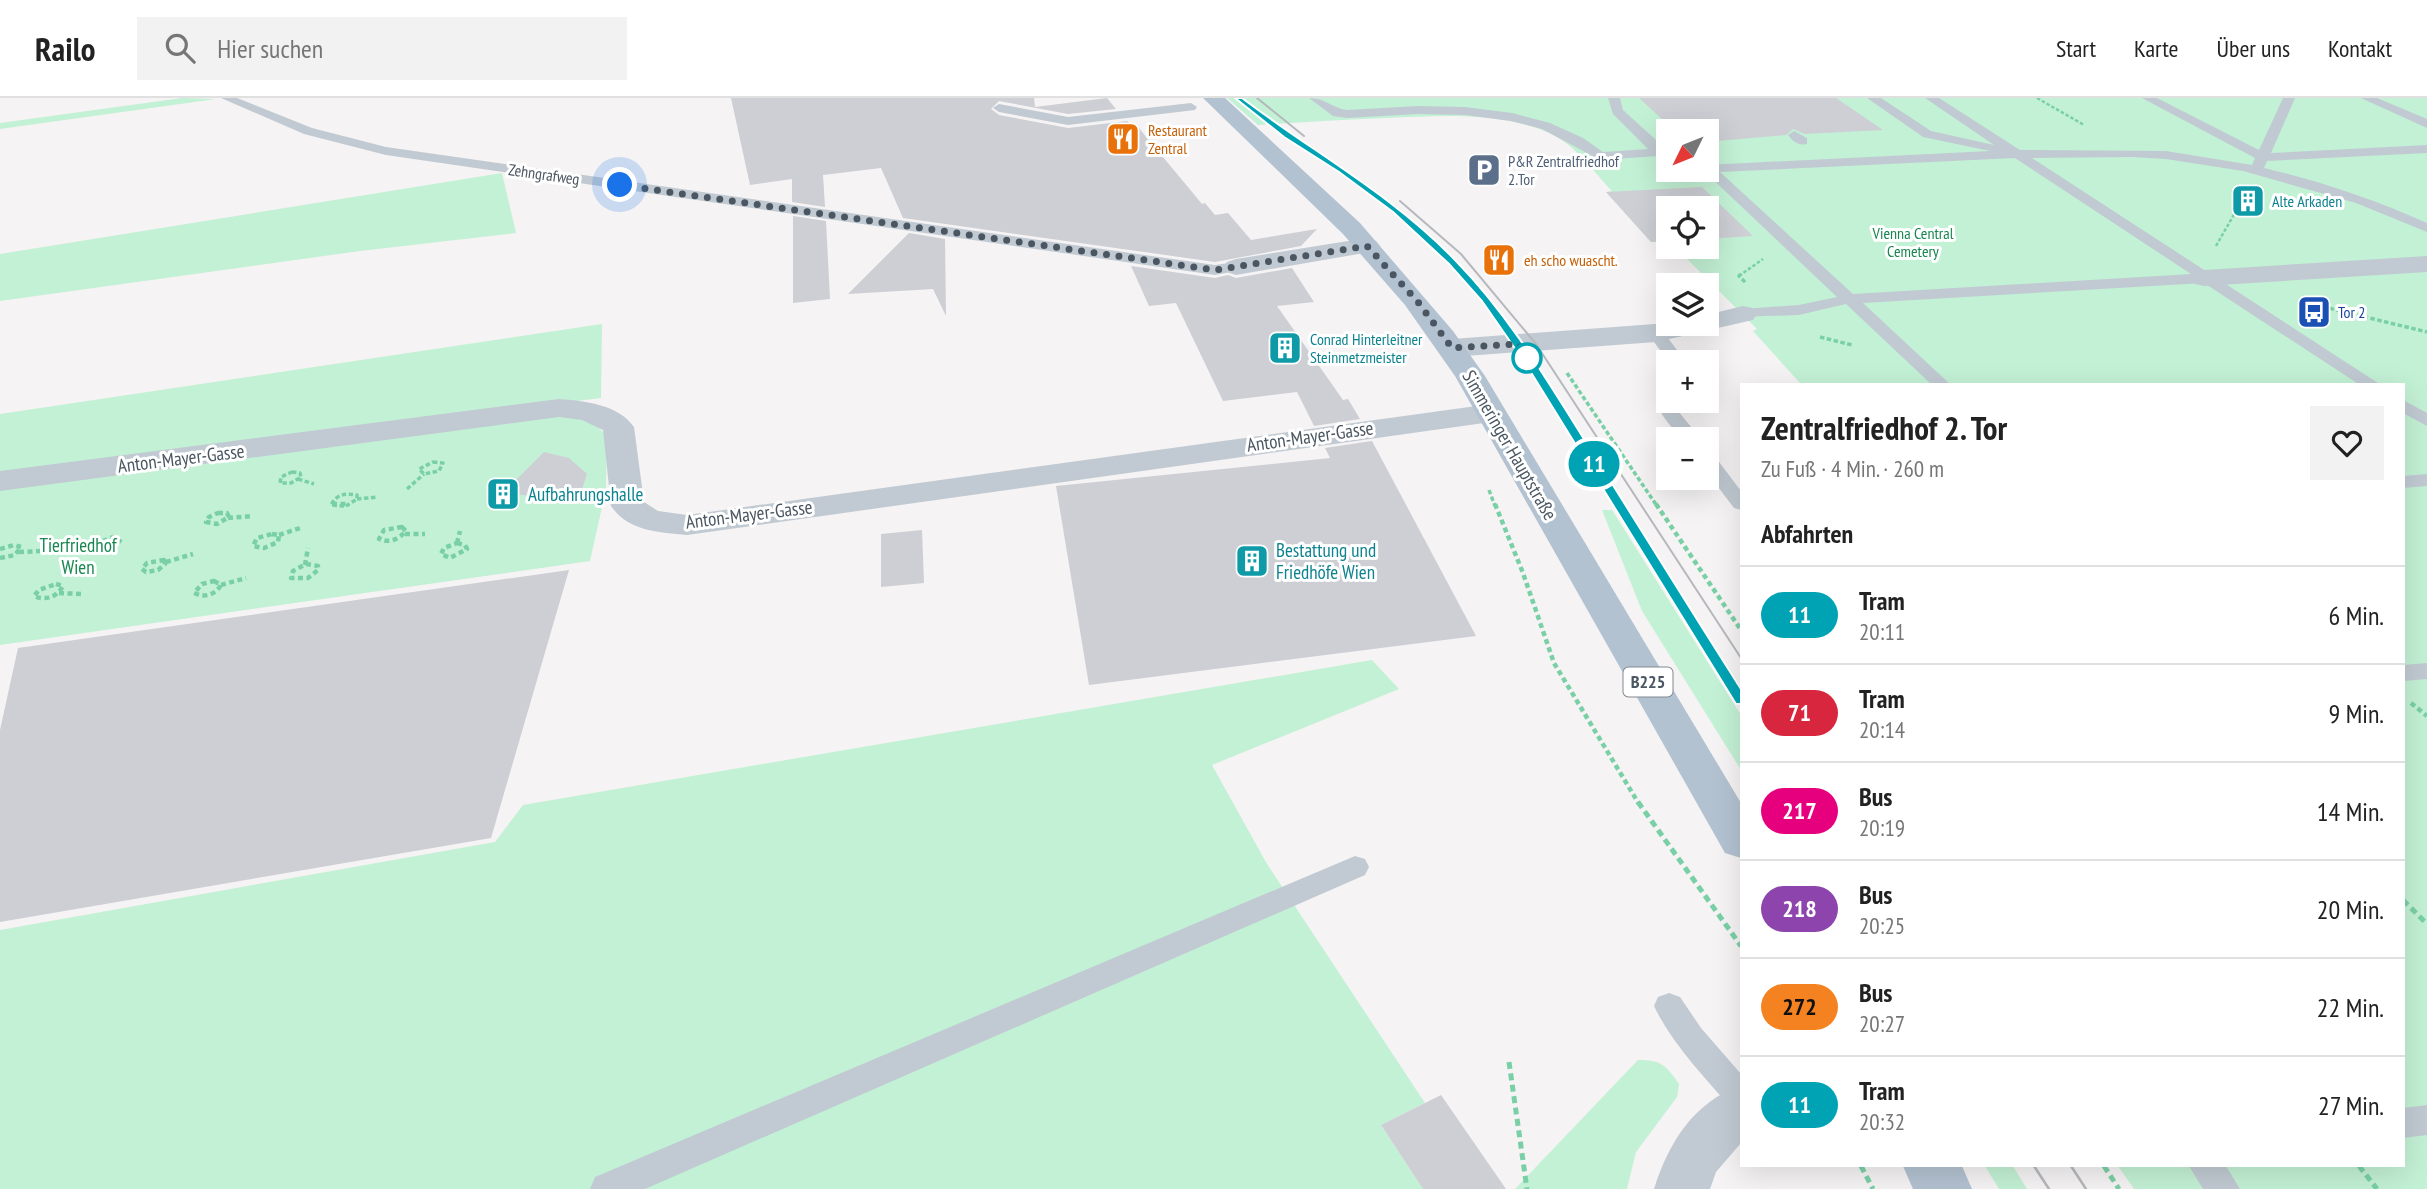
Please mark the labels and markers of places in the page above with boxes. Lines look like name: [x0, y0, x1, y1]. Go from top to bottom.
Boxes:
restaurant icon: Restaurant Zentral: [1104, 120, 1142, 158]
place label: Restaurant Zentral: [1148, 120, 1208, 158]
parking icon: P&R Zentralfriedhof 2.Tor: [1465, 151, 1503, 189]
place label: P&R Zentralfriedhof 2.Tor: [1508, 151, 1620, 189]
building icon: Alte Arkaden: [2229, 182, 2267, 220]
place label: Alte Arkaden: [2272, 191, 2342, 211]
restaurant icon: eh scho wuascht.: [1480, 241, 1518, 279]
place label: eh scho wuascht.: [1524, 250, 1618, 270]
bus stop icon: Tor 2: [2295, 293, 2333, 331]
place label: Tor 2: [2338, 302, 2365, 322]
building icon: Conrad Hinterleitner Steinmetzmeister: [1266, 329, 1304, 367]
place label: Conrad Hinterleitner Steinmetzmeister: [1310, 329, 1423, 367]
unlabelled marker: [1512, 343, 1542, 373]
building icon: Aufbahrungshalle: [484, 475, 522, 513]
place label: Aufbahrungshalle: [528, 482, 644, 506]
place label: Bestattung und Friedhöfe Wien: [1276, 538, 1376, 584]
building icon: Bestattung und Friedhöfe Wien: [1233, 542, 1271, 580]

